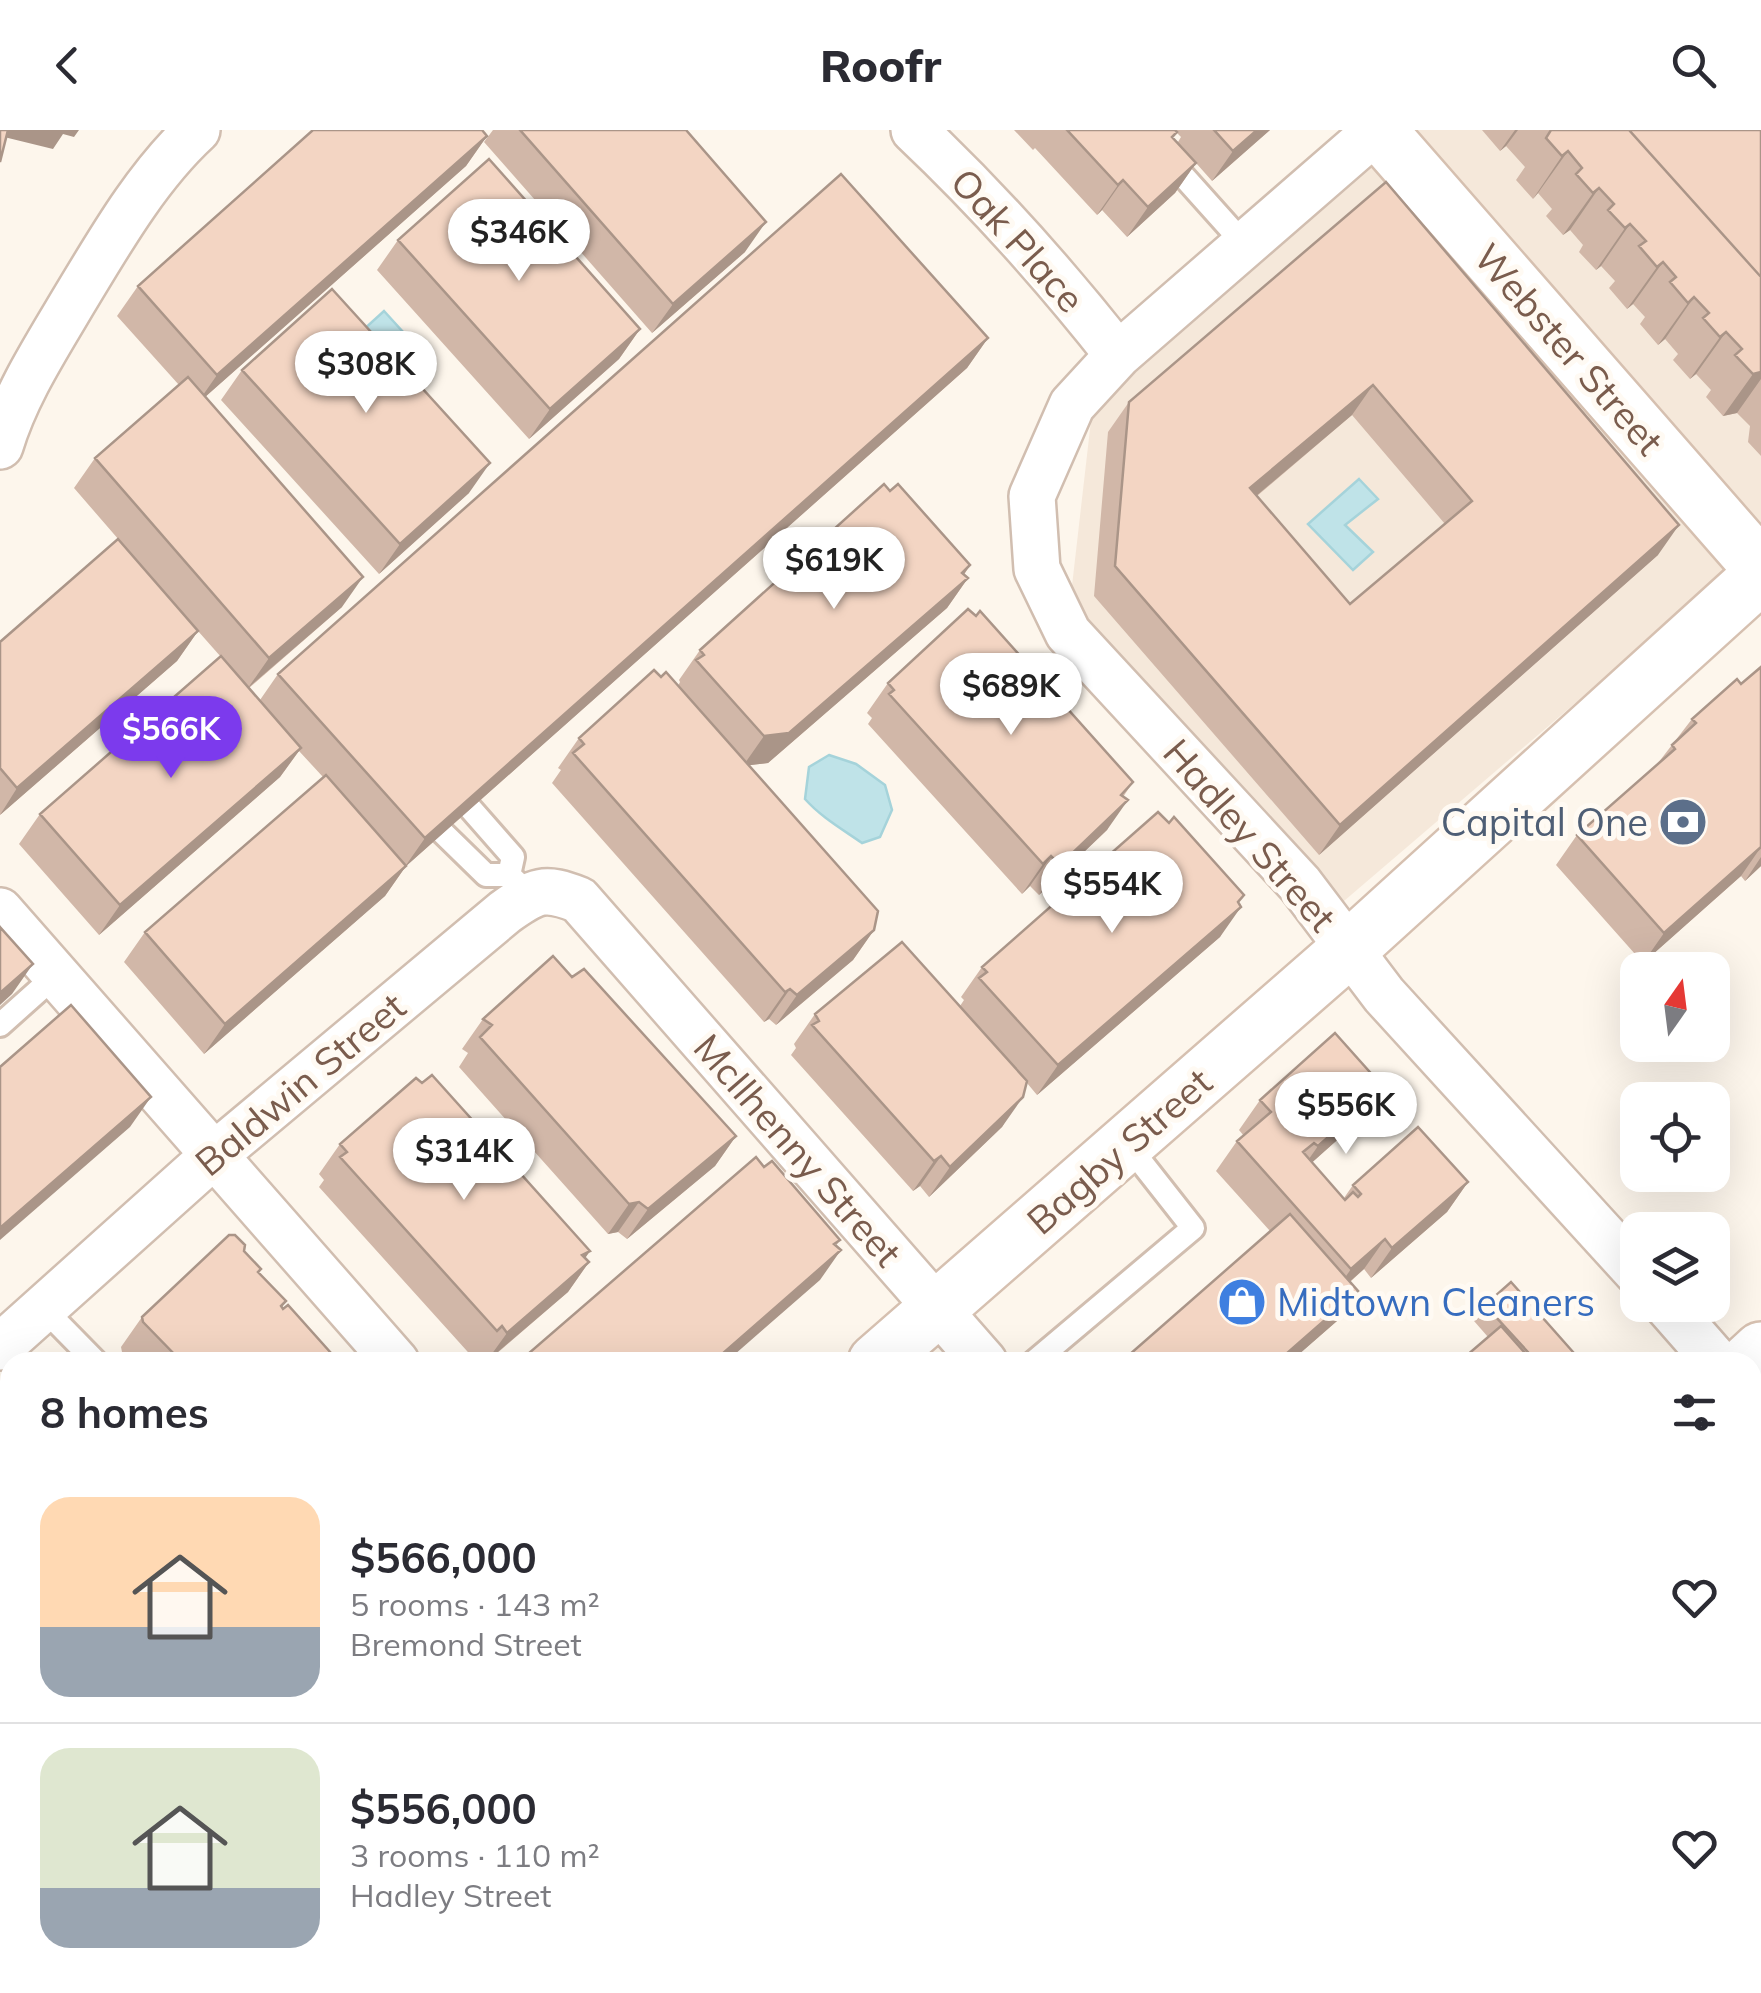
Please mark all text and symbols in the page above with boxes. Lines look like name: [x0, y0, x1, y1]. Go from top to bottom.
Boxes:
text: Roofr: [820, 37, 941, 93]
icon: back: [40, 38, 95, 93]
icon: search: [1666, 38, 1721, 93]
street label: Oak Place: [941, 158, 1095, 322]
pin: $346K: [449, 199, 589, 284]
text: $346K: [470, 211, 568, 251]
street label: Webster Street: [1464, 233, 1674, 465]
pin: $308K: [296, 331, 436, 416]
text: $308K: [317, 343, 415, 383]
pin: $619K: [764, 527, 904, 612]
text: $619K: [785, 539, 883, 579]
pin: $689K: [941, 653, 1081, 738]
text: $689K: [962, 665, 1060, 705]
pin: $566K: [101, 696, 241, 781]
text: $566K: [122, 708, 220, 748]
street label: Hadley Street: [1153, 729, 1347, 941]
bank icon: Capital One: [1657, 796, 1709, 848]
place label: Capital One: [1441, 798, 1648, 846]
pin: $554K: [1042, 851, 1182, 936]
text: $554K: [1063, 863, 1161, 903]
north arrow: [1620, 952, 1730, 1062]
map controls: [1620, 952, 1730, 1322]
street label: Baldwin Street: [185, 982, 415, 1186]
street label: McIlhenny Street: [684, 1024, 912, 1276]
street label: Bagby Street: [1017, 1058, 1221, 1244]
pin: $556K: [1276, 1072, 1416, 1157]
button: locate: [1620, 1082, 1730, 1192]
text: $556K: [1297, 1084, 1395, 1124]
pin: $314K: [394, 1118, 534, 1203]
text: $314K: [415, 1130, 513, 1170]
button: layers: [1620, 1212, 1730, 1322]
shop icon: Midtown Cleaners: [1216, 1276, 1268, 1328]
place label: Midtown Cleaners: [1277, 1278, 1595, 1326]
icon: filters: [1667, 1385, 1722, 1440]
text: 8 homes: [40, 1386, 209, 1439]
text: $566,000: [350, 1531, 537, 1584]
icon: home: [120, 1537, 240, 1657]
icon: heart: [1667, 1570, 1722, 1625]
text: 5 rooms · 143 m²: [350, 1584, 600, 1624]
text: Bremond Street: [350, 1624, 582, 1664]
text: $556,000: [350, 1782, 537, 1835]
icon: home: [120, 1788, 240, 1908]
icon: heart: [1667, 1821, 1722, 1876]
text: 3 rooms · 110 m²: [350, 1835, 600, 1875]
text: Hadley Street: [350, 1875, 552, 1915]

